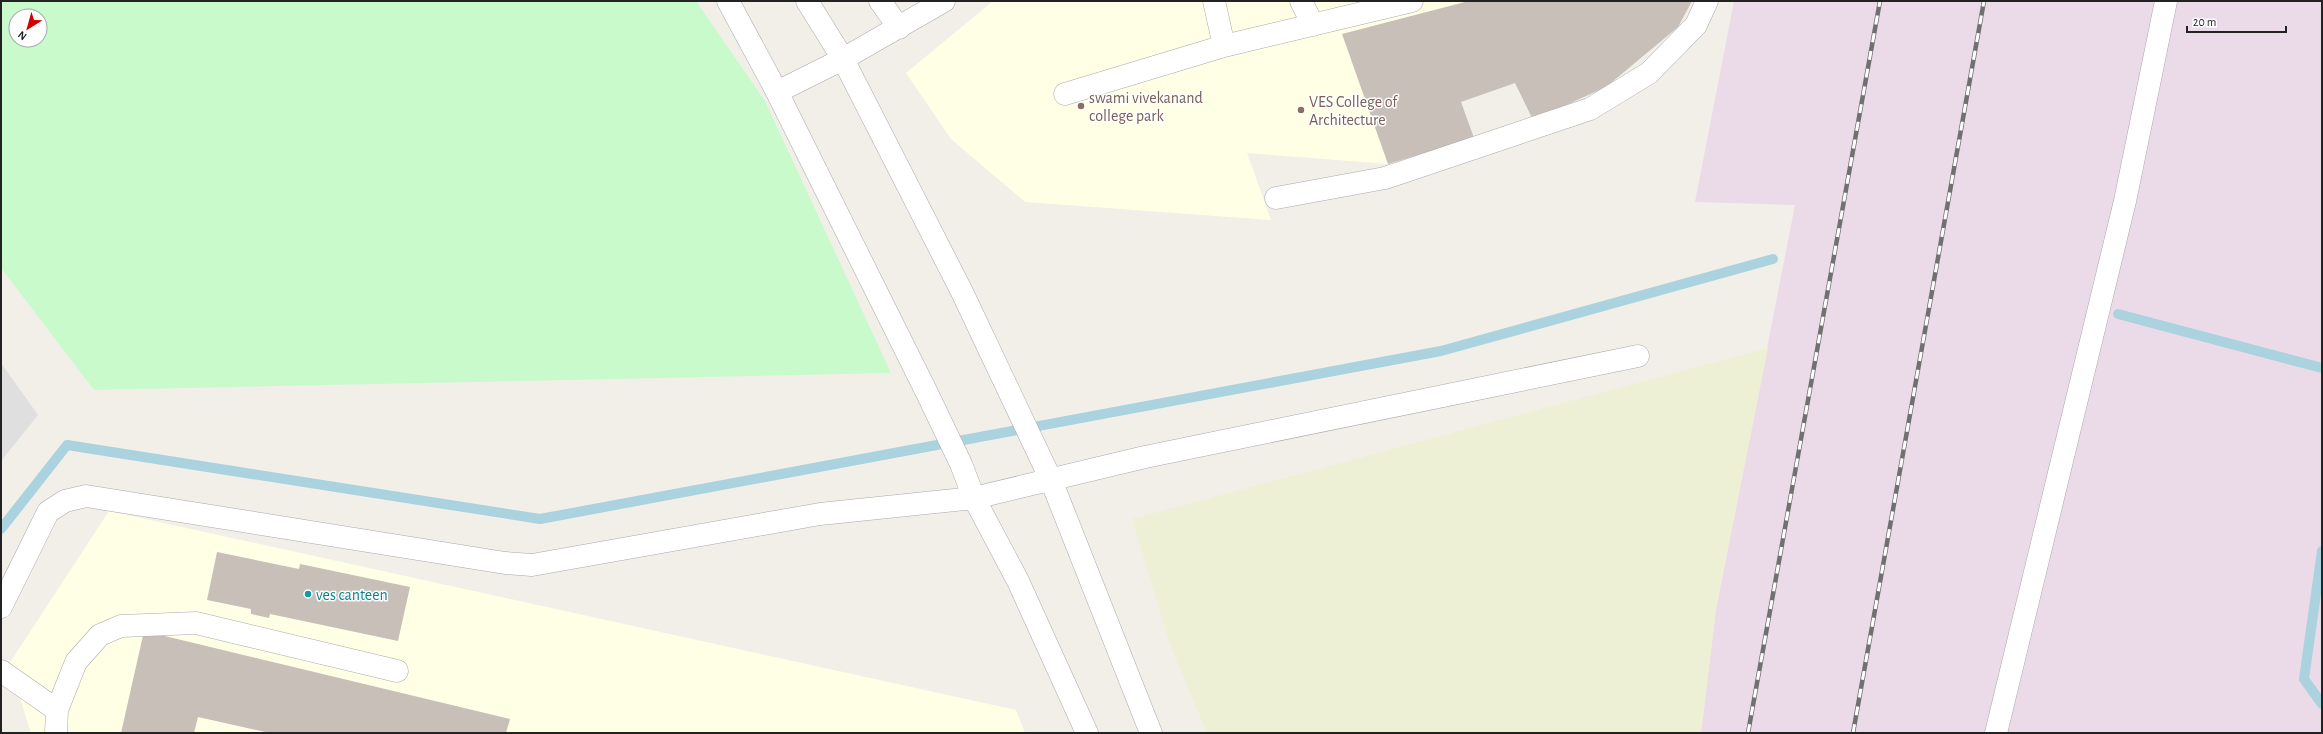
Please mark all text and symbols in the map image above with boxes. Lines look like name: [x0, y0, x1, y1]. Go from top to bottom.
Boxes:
north arrow: [8, 8, 48, 48]
scale bar: [2187, 8, 2286, 34]
text: 20 m: [2193, 16, 2216, 28]
text: N: [16, 29, 29, 42]
place label: swami vivekanand college park: [1089, 90, 1203, 124]
place label: VES College of Architecture: [1309, 94, 1398, 128]
marker: swami vivekanand college park: [1076, 101, 1086, 111]
marker: VES College of Architecture: [1296, 105, 1306, 115]
place label: ves canteen: [316, 587, 388, 603]
marker: ves canteen: [303, 589, 313, 599]

